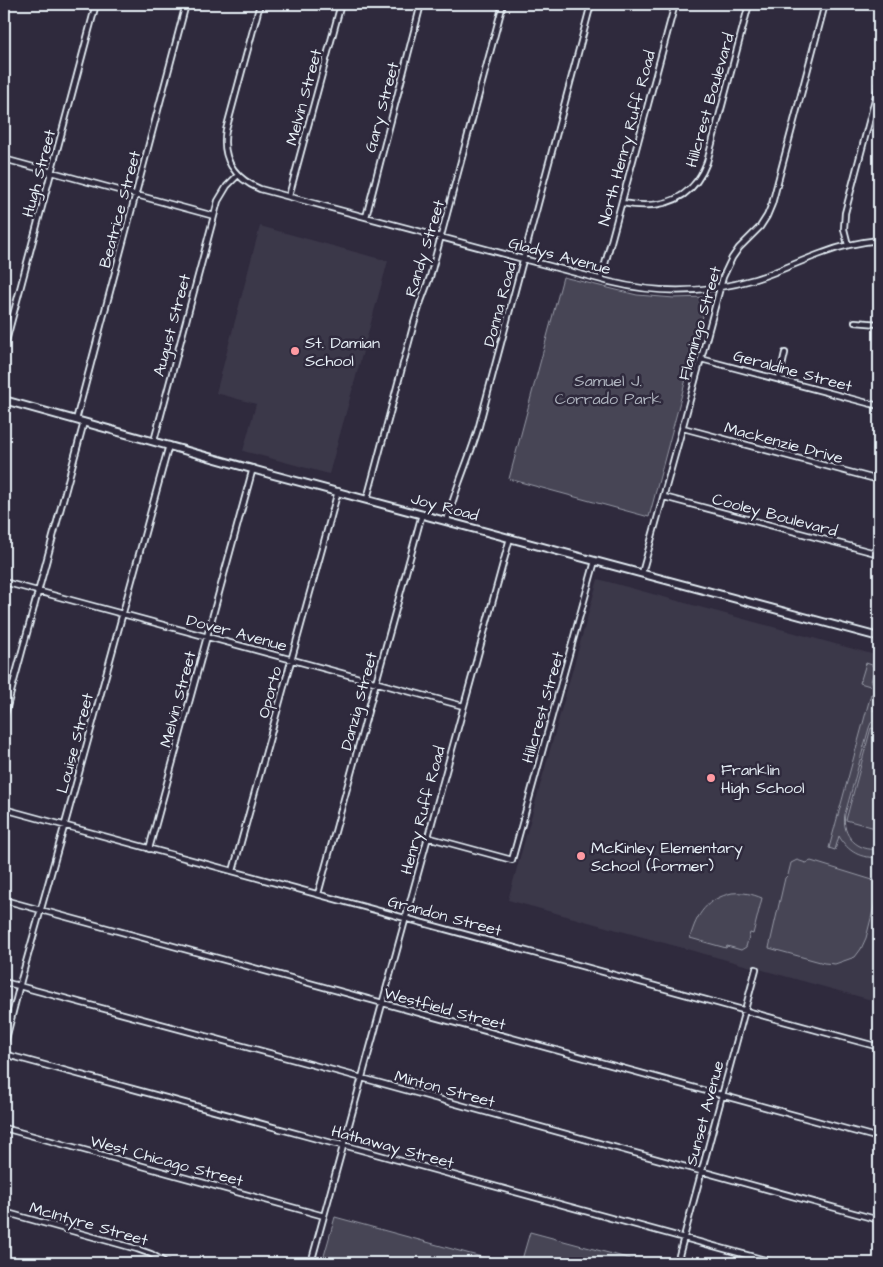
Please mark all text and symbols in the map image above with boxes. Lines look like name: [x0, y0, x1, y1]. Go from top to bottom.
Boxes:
street label: Hillcrest Boulevard: [680, 31, 740, 170]
street label: Melvin Street: [281, 46, 328, 148]
street label: North Henry Ruff Road: [593, 48, 662, 229]
street label: Gary Street: [359, 59, 406, 155]
street label: Hugh Street: [17, 127, 62, 220]
street label: Beatrice Street: [94, 148, 146, 270]
street label: Randy Street: [400, 197, 451, 300]
street label: Gladys Avenue: [506, 232, 614, 281]
street label: Donna Road: [478, 260, 522, 349]
street label: Flamingo Street: [673, 263, 728, 383]
street label: August Street: [148, 271, 197, 379]
place label: St. Damian School: [305, 332, 380, 372]
marker: St. Damian School: [289, 345, 301, 357]
street label: Geraldine Street: [731, 345, 855, 398]
park label: Samuel J. Corrado Park: [555, 370, 662, 410]
street label: Mackenzie Drive: [722, 417, 846, 469]
street label: Joy Road: [408, 487, 481, 528]
street label: Cooley Boulevard: [709, 488, 840, 543]
street label: Dover Avenue: [184, 609, 290, 657]
street label: Melvin Street: [155, 648, 202, 750]
street label: Hillcrest Street: [517, 648, 570, 766]
street label: Danzig Street: [335, 649, 384, 753]
street label: Oporto: [252, 664, 287, 721]
street label: Louise Street: [51, 690, 99, 796]
street label: Henry Ruff Road: [395, 744, 452, 877]
place label: Franklin High School: [721, 759, 805, 800]
marker: Franklin High School: [705, 772, 717, 784]
place label: McKinley Elementary School (former): [591, 837, 743, 877]
marker: McKinley Elementary School (former): [575, 850, 587, 862]
street label: Grandon Street: [385, 890, 505, 942]
street label: Westfield Street: [381, 982, 509, 1036]
street label: Sunset Avenue: [680, 1058, 730, 1168]
street label: Minton Street: [392, 1065, 498, 1113]
street label: Hathaway Street: [329, 1120, 457, 1175]
street label: West Chicago Street: [88, 1130, 246, 1193]
street label: McIntyre Street: [27, 1197, 151, 1252]

